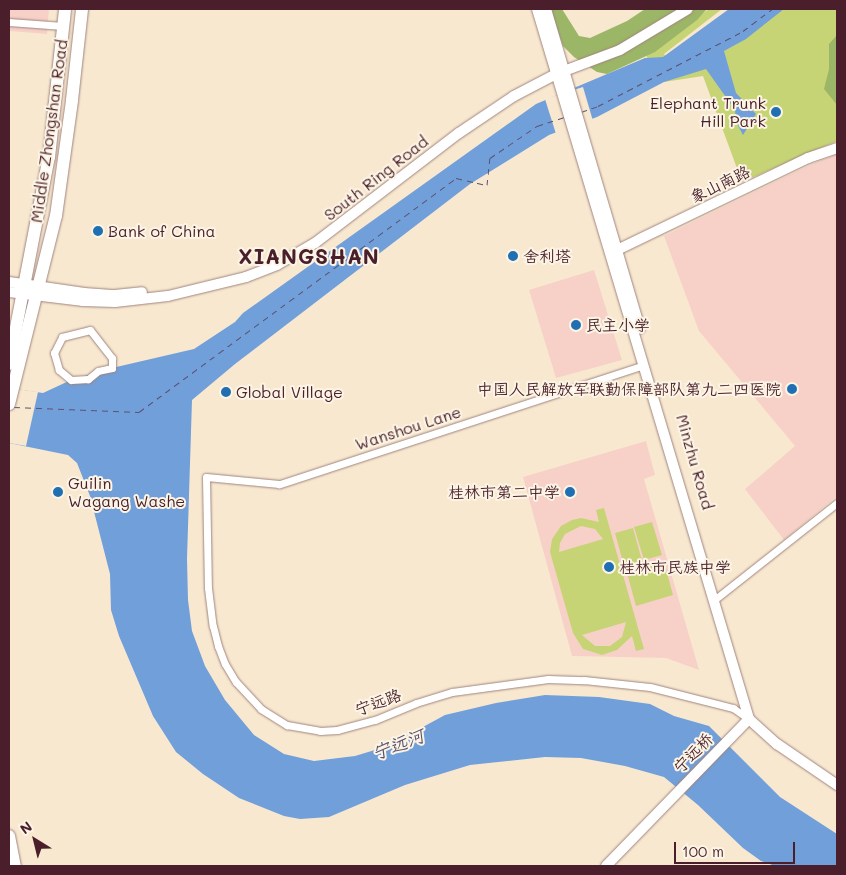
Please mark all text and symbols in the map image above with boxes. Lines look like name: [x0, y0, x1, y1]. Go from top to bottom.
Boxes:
street label: Middle Zhongshan Road: [27, 38, 71, 224]
place label: Elephant Trunk Hill Park: [650, 93, 766, 131]
marker: Elephant Trunk Hill Park: [770, 106, 782, 118]
street label: South Ring Road: [320, 131, 432, 225]
street label: 象山南路: [687, 161, 753, 207]
place label: Bank of China: [108, 221, 215, 241]
marker: Bank of China: [92, 225, 104, 237]
district label: XIANGSHAN: [237, 243, 381, 269]
place label: 舍利塔: [523, 246, 571, 266]
marker: 舍利塔: [507, 250, 519, 262]
place label: 民主小学: [586, 315, 650, 335]
marker: 民主小学: [570, 319, 582, 331]
place label: 中国人民解放军联勤保障部队第九二四医院: [477, 379, 781, 399]
place label: Global Village: [236, 382, 343, 402]
marker: 中国人民解放军联勤保障部队第九二四医院: [785, 382, 799, 396]
marker: Global Village: [220, 386, 232, 398]
street label: Wanshou Lane: [353, 402, 463, 454]
street label: Minzhu Road: [672, 412, 718, 512]
place label: Guilin Wagang Washe: [68, 473, 185, 511]
place label: 桂林市第二中学: [448, 482, 560, 502]
marker: Guilin Wagang Washe: [52, 486, 64, 498]
marker: 桂林市第二中学: [564, 486, 576, 498]
place label: 桂林市民族中学: [619, 557, 731, 577]
marker: 桂林市民族中学: [603, 561, 615, 573]
street label: 宁远路: [352, 685, 404, 719]
water label: 宁远河: [369, 724, 427, 764]
street label: 宁远桥: [669, 729, 717, 777]
north arrow: [10, 815, 60, 865]
text: N: [16, 817, 36, 838]
scale bar: [676, 832, 797, 864]
text: 100 m: [682, 841, 724, 861]

